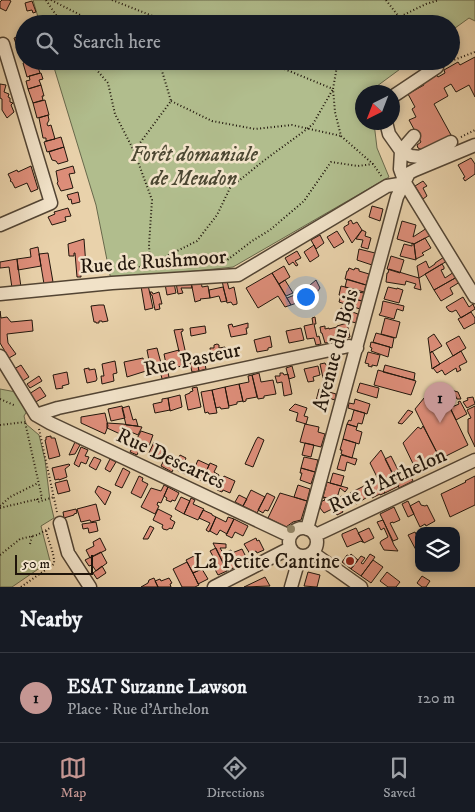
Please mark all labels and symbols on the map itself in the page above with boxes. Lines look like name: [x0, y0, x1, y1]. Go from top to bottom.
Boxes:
north arrow: [355, 85, 400, 130]
park label: Forêt domaniale de Meudon: [130, 142, 258, 192]
street label: Rue de Rushmoor: [79, 244, 227, 280]
your location: [293, 284, 319, 310]
street label: Avenue du Bois: [307, 286, 365, 415]
street label: Rue Pasteur: [141, 337, 243, 383]
pin: 1: [424, 382, 456, 423]
street label: Rue Descartes: [112, 422, 229, 495]
street label: Rue d'Arthelon: [324, 442, 451, 520]
place label: La Petite Cantine: [193, 549, 340, 575]
scale bar: [15, 552, 92, 575]
marker: La Petite Cantine: [344, 555, 356, 567]

